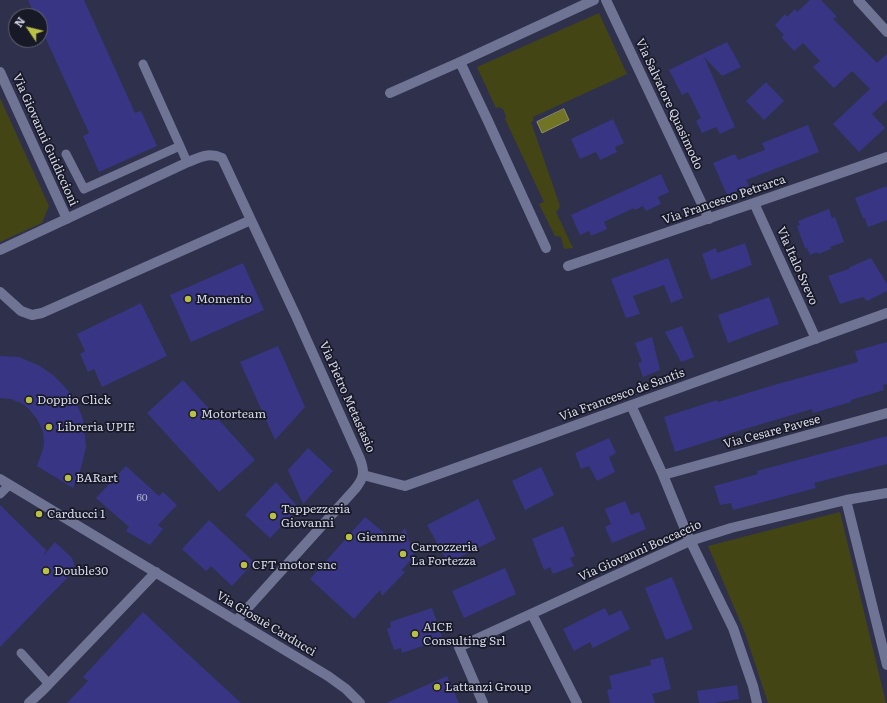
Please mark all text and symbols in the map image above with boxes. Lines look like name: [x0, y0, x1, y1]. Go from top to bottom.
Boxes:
north arrow: [8, 8, 48, 48]
text: N: [10, 13, 28, 30]
street label: Via Salvatore Quasimodo: [632, 36, 706, 172]
street label: Via Giovanni Guidiccioni: [9, 71, 81, 209]
street label: Via Francesco Petrarca: [661, 172, 787, 228]
street label: Via Italo Svevo: [773, 225, 821, 307]
place label: Momento: [196, 292, 252, 306]
marker: Momento: [183, 294, 193, 304]
street label: Via Pietro Metastasio: [316, 339, 378, 455]
street label: Via Francesco de Santis: [557, 366, 687, 424]
place label: Doppio Click: [37, 393, 111, 407]
marker: Doppio Click: [24, 395, 34, 405]
place label: Motorteam: [201, 407, 266, 421]
marker: Motorteam: [188, 409, 198, 419]
street label: Via Cesare Pavese: [722, 412, 822, 452]
place label: Libreria UPIE: [57, 420, 135, 434]
marker: Libreria UPIE: [44, 422, 54, 432]
place label: BARart: [76, 471, 118, 485]
marker: BARart: [63, 473, 73, 483]
house number: 60: [136, 492, 148, 504]
place label: Tappezzeria Giovanni: [281, 502, 350, 530]
place label: Carducci 1: [47, 507, 105, 521]
marker: Carducci 1: [34, 509, 44, 519]
marker: Tappezzeria Giovanni: [268, 511, 278, 521]
street label: Via Giovanni Boccaccio: [576, 517, 704, 585]
place label: Giemme: [357, 530, 405, 544]
marker: Giemme: [344, 532, 354, 542]
place label: Carrozzeria La Fortezza: [411, 540, 478, 568]
marker: Carrozzeria La Fortezza: [398, 549, 408, 559]
place label: CFT motor snc: [252, 558, 337, 572]
marker: CFT motor snc: [239, 560, 249, 570]
place label: Double30: [54, 564, 108, 578]
marker: Double30: [41, 566, 51, 576]
street label: Via Giosuè Carducci: [213, 589, 319, 659]
place label: AICE Consulting Srl: [423, 620, 506, 648]
marker: AICE Consulting Srl: [410, 629, 420, 639]
place label: Lattanzi Group: [445, 680, 531, 694]
marker: Lattanzi Group: [432, 682, 442, 692]

